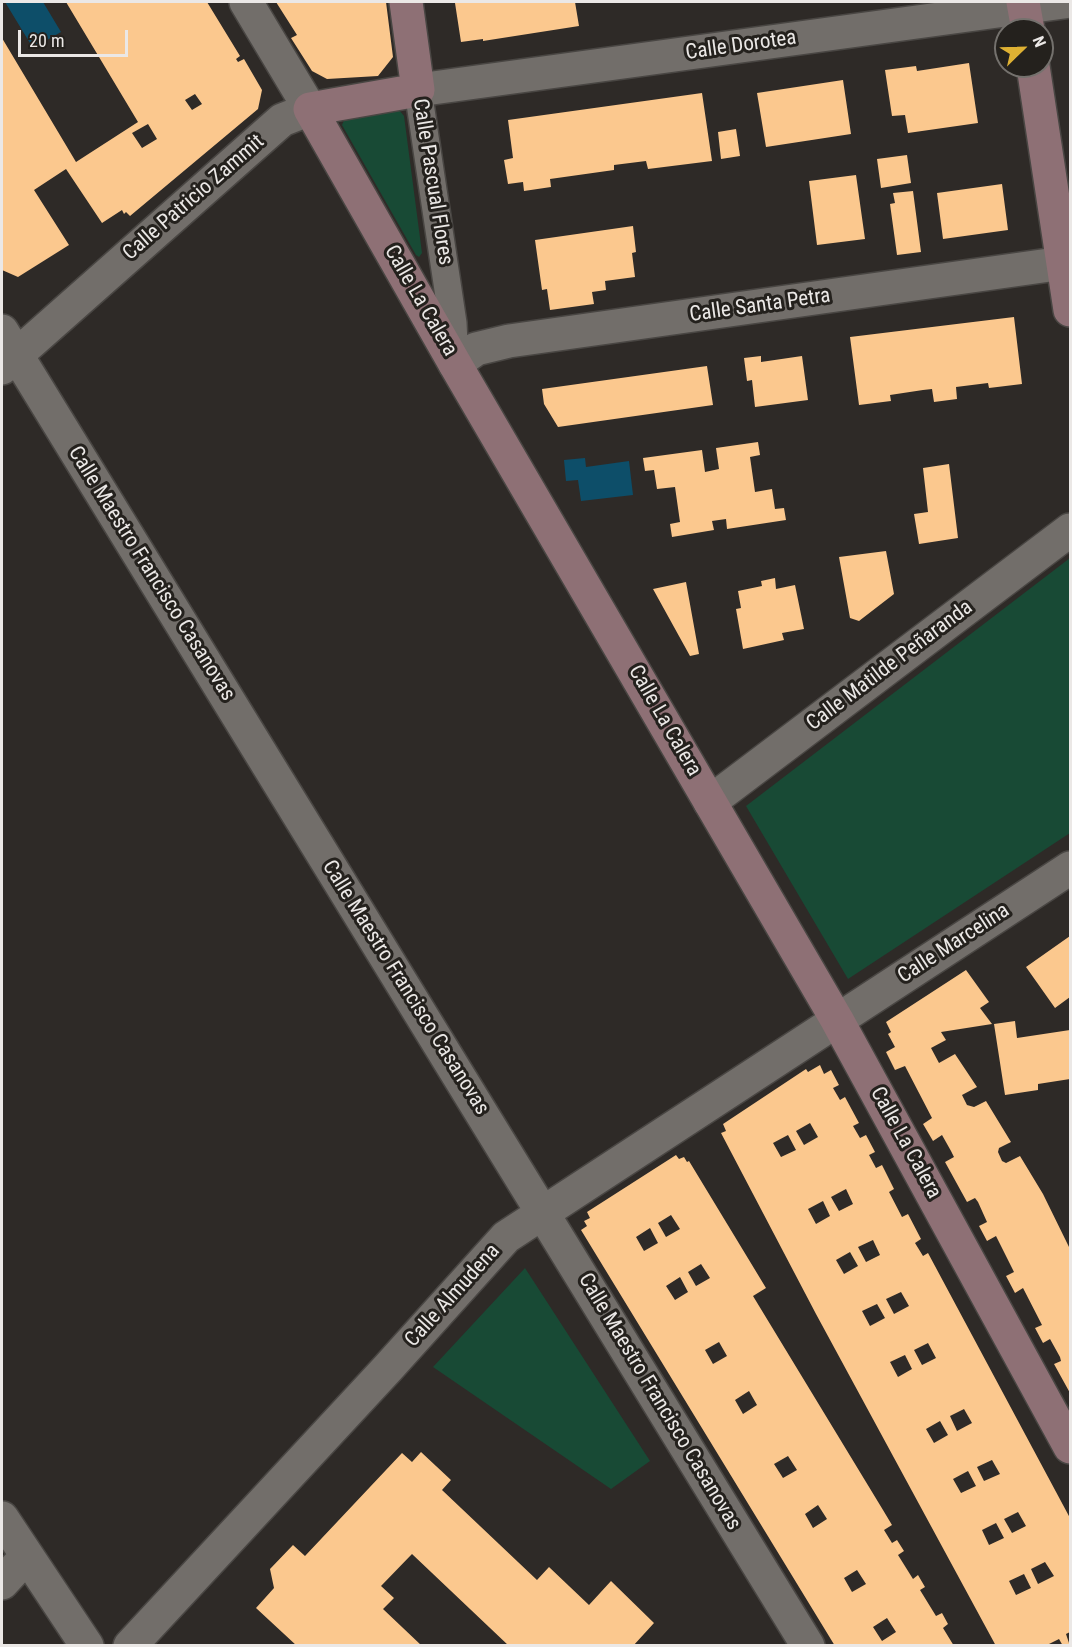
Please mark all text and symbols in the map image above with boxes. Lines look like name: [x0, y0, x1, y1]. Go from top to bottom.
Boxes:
scale bar: [21, 18, 130, 56]
north arrow: [994, 18, 1054, 78]
street label: Calle Dorotea: [684, 26, 798, 66]
text: 20 m: [29, 30, 64, 51]
text: N: [1029, 33, 1050, 50]
street label: Calle Pascual Flores: [406, 97, 458, 267]
street label: Calle Patricio Zammit: [118, 130, 270, 266]
street label: Calle La Calera: [378, 241, 462, 361]
street label: Calle Santa Petra: [688, 284, 832, 328]
street label: Calle Maestro Francisco Casanovas: [62, 442, 240, 706]
street label: Calle Matilde Peñaranda: [802, 595, 978, 737]
street label: Calle La Calera: [622, 661, 706, 781]
street label: Calle Maestro Francisco Casanovas: [316, 856, 494, 1120]
street label: Calle Marcelina: [894, 899, 1014, 989]
street label: Calle La Calera: [864, 1083, 946, 1203]
street label: Calle Almudena: [400, 1239, 506, 1353]
street label: Calle Maestro Francisco Casanovas: [572, 1269, 746, 1535]

